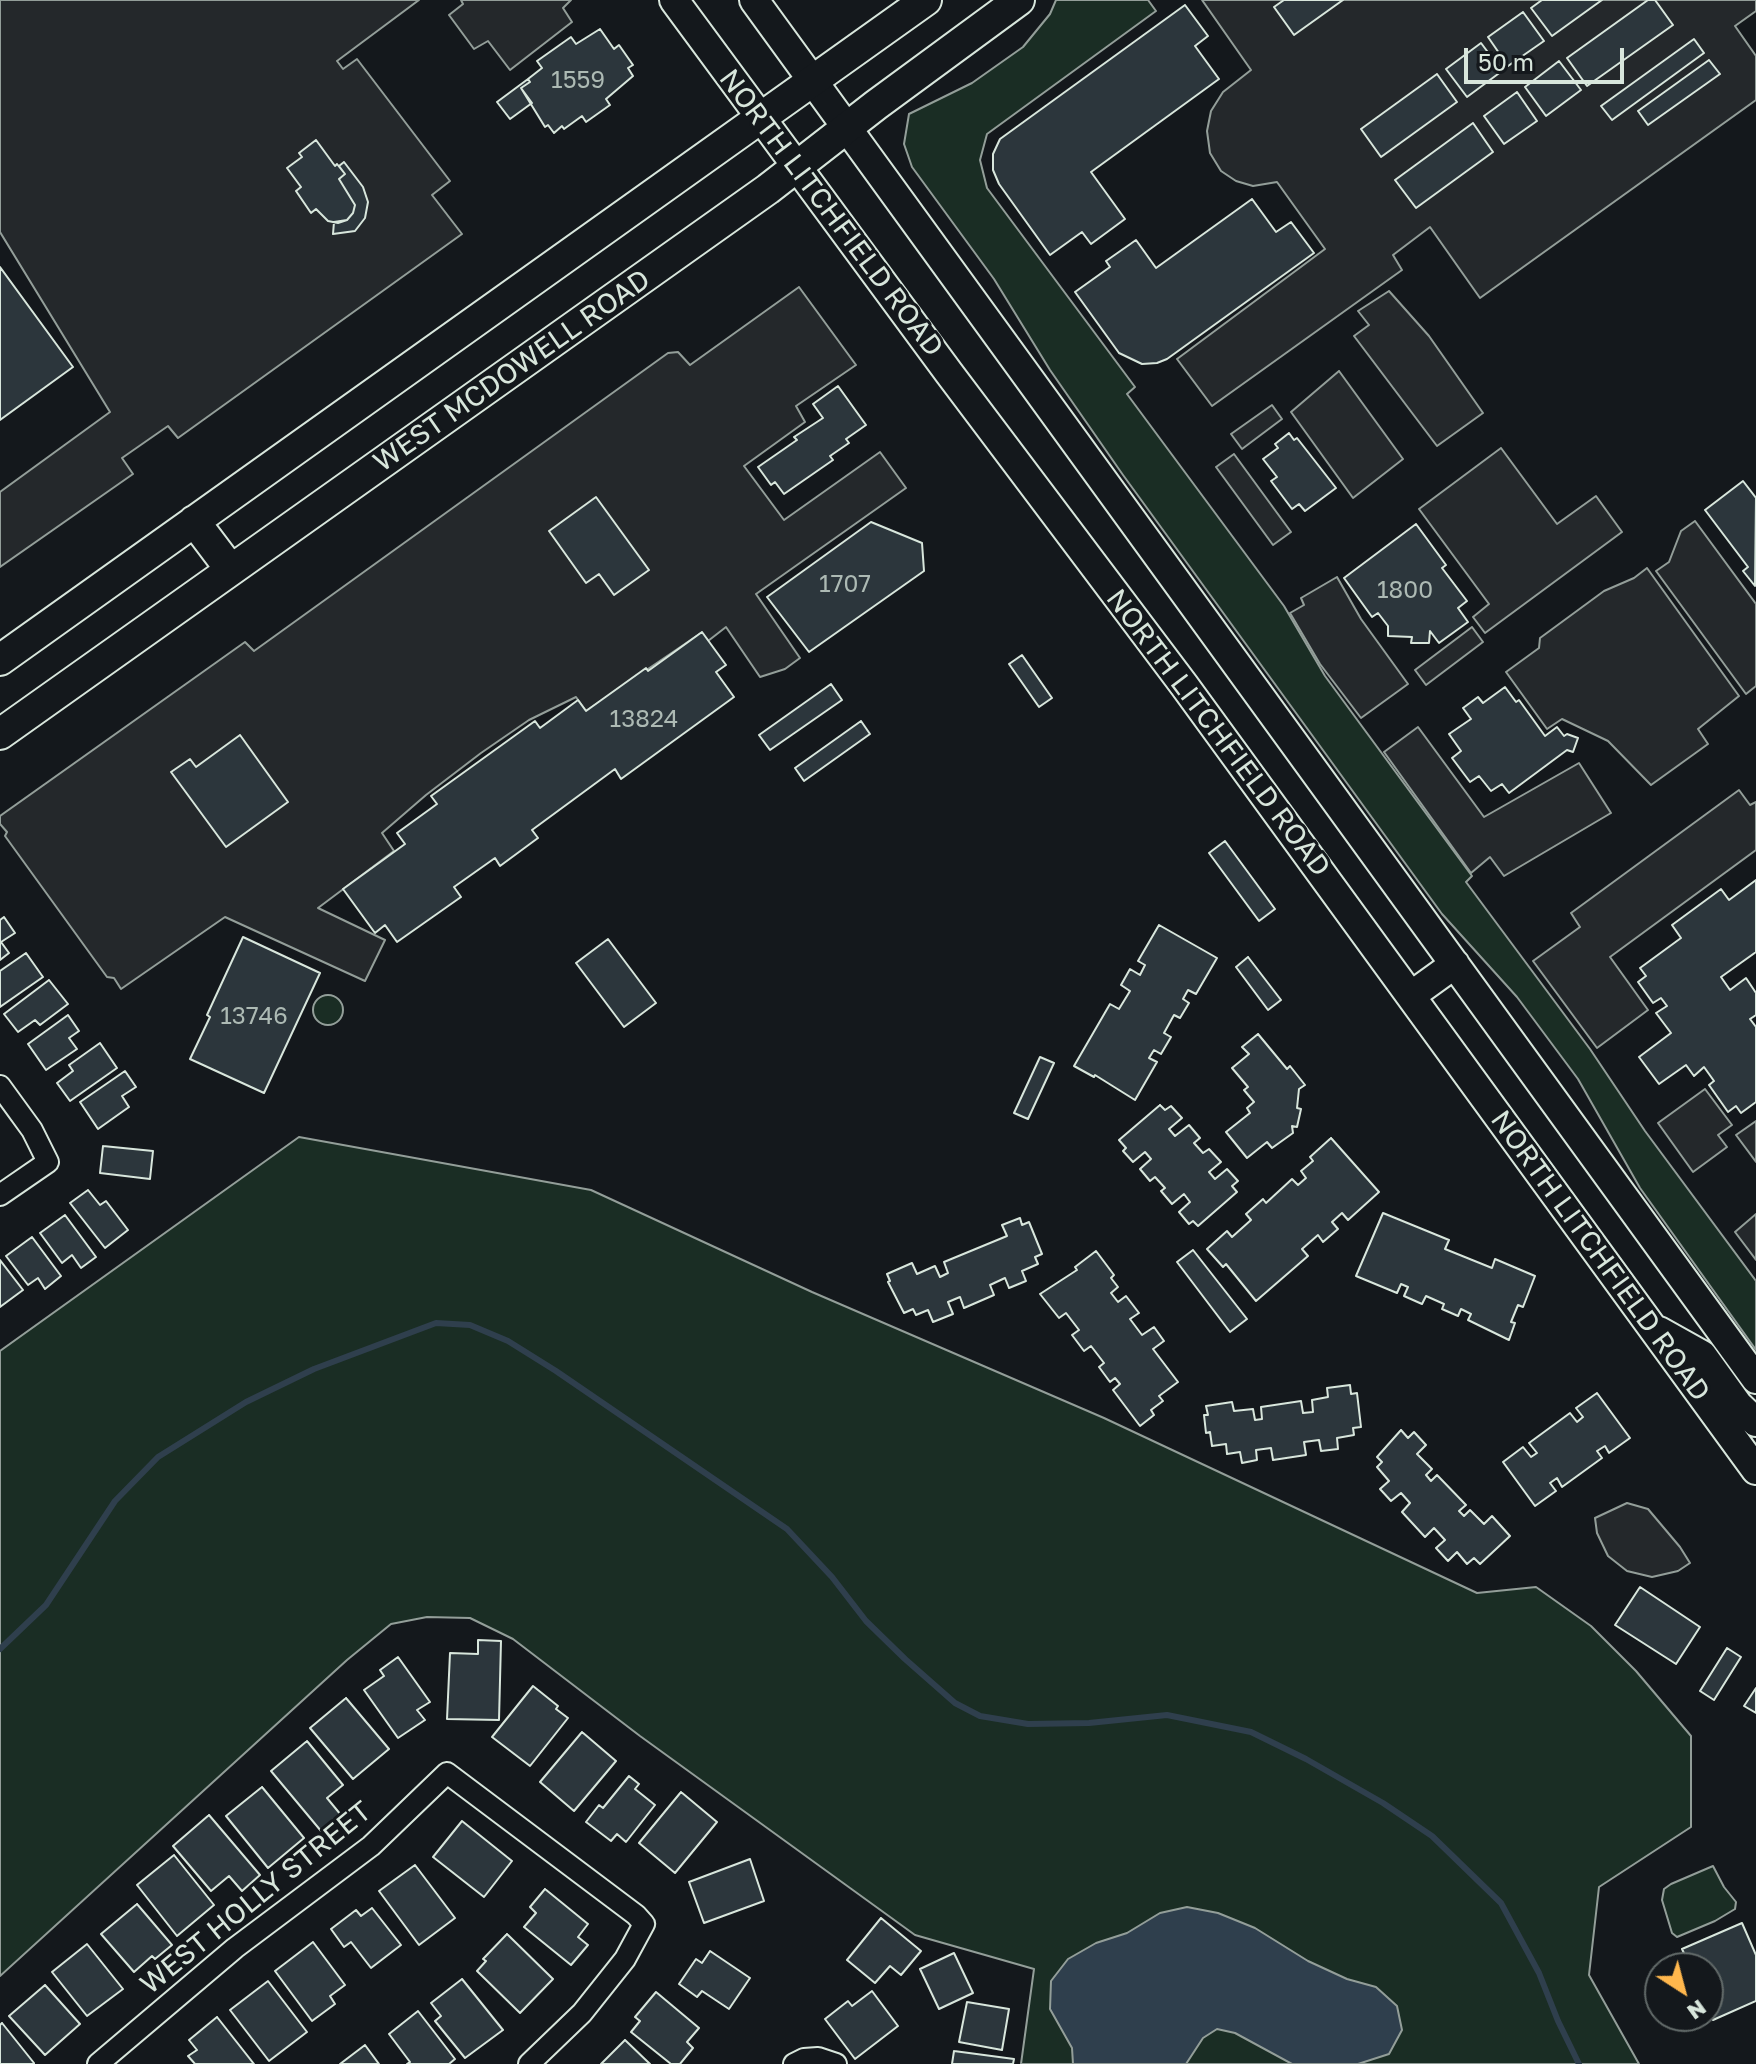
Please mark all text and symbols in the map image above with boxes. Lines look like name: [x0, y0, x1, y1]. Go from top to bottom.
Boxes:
scale bar: [1468, 32, 1628, 82]
text: 50 m: [1478, 47, 1534, 76]
street label: NORTH LITCHFIELD ROAD: [712, 63, 950, 363]
house number: 1559: [551, 66, 605, 94]
street label: WEST MCDOWELL ROAD: [367, 263, 657, 479]
house number: 1707: [819, 570, 871, 598]
house number: 1800: [1377, 576, 1433, 604]
street label: NORTH LITCHFIELD ROAD: [1099, 583, 1337, 883]
house number: 13824: [610, 705, 678, 733]
house number: 13746: [220, 1002, 288, 1030]
street label: NORTH LITCHFIELD ROAD: [1483, 1104, 1717, 1408]
street label: WEST HOLLY STREET: [134, 1795, 378, 2001]
north arrow: [1644, 1952, 1724, 2032]
text: N: [1683, 1994, 1712, 2026]

